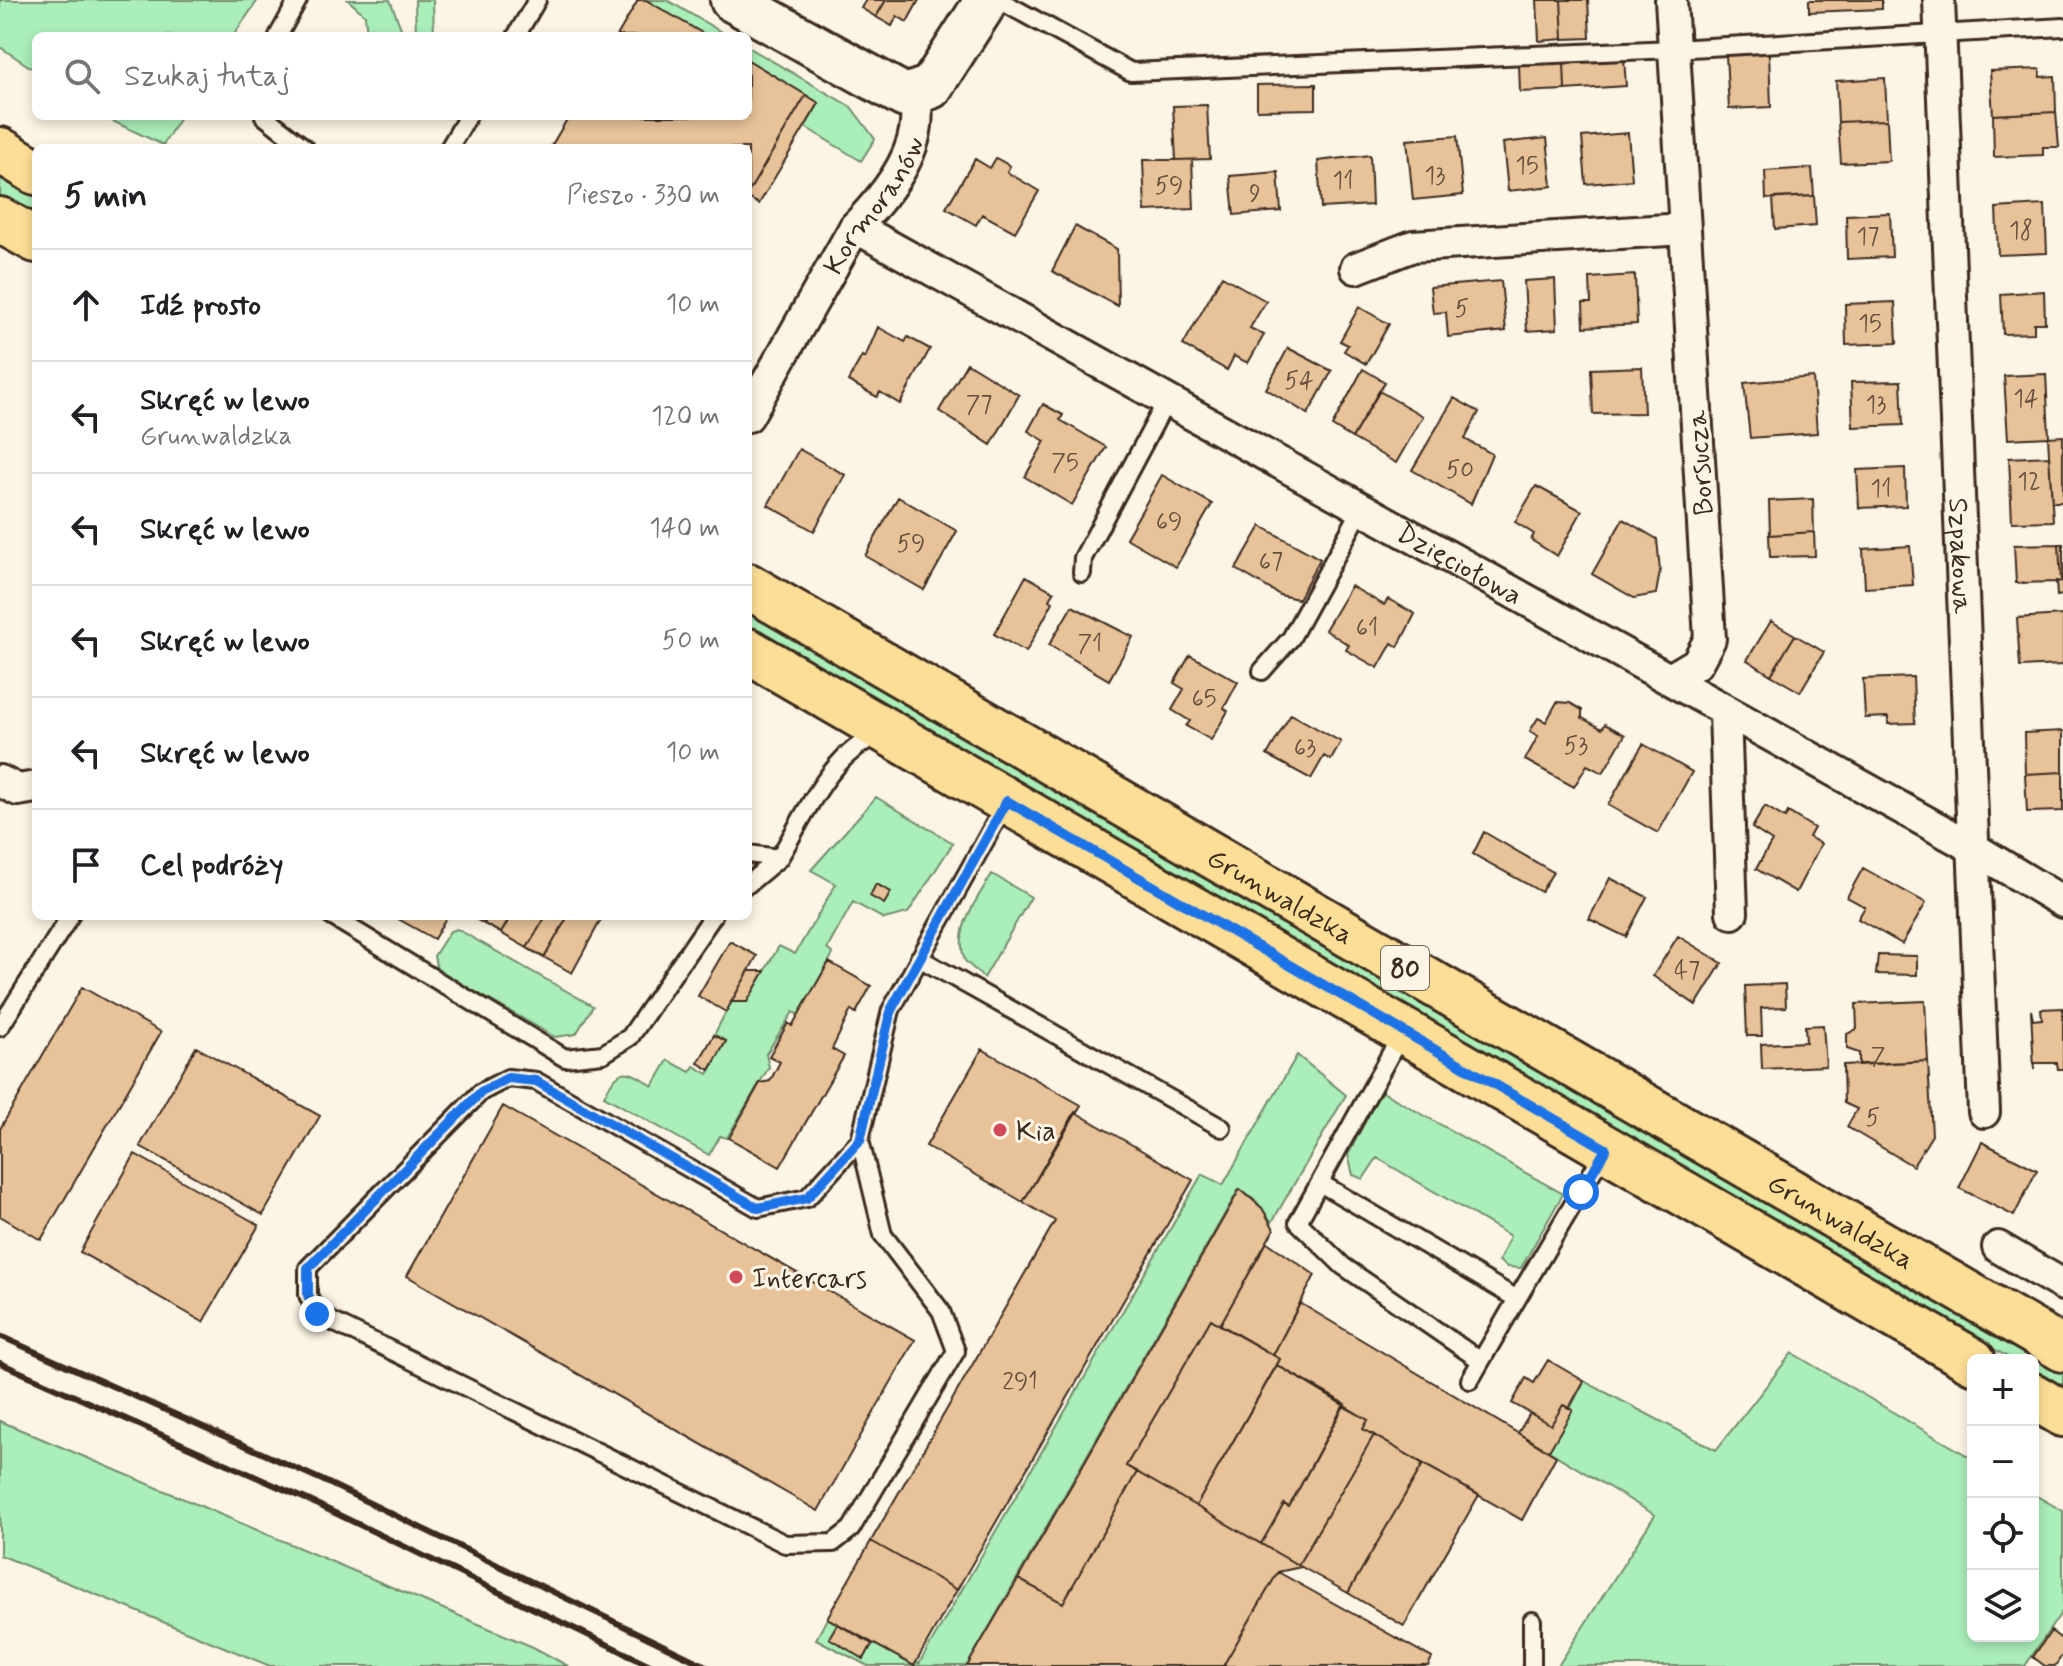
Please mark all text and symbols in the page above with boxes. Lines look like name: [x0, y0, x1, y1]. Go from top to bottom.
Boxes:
search box: [32, 32, 752, 120]
icon: search: [60, 54, 104, 98]
text: Szukaj tutaj: [124, 57, 290, 96]
street label: Kormoranów: [816, 132, 934, 282]
house number: 15: [1515, 151, 1539, 182]
house number: 13: [1425, 161, 1445, 192]
house number: 11: [1332, 166, 1354, 197]
house number: 59: [1155, 171, 1183, 202]
text: 5 min: [64, 174, 147, 219]
text: Pieszo · 330 m: [567, 179, 720, 213]
house number: 9: [1249, 179, 1261, 210]
house number: 18: [2009, 216, 2033, 247]
house number: 17: [1857, 222, 1879, 253]
icon: ahead: [64, 283, 108, 327]
text: Idź prosto: [140, 286, 261, 325]
text: 10 m: [666, 288, 720, 322]
house number: 5: [1455, 294, 1469, 325]
house number: 15: [1858, 309, 1882, 340]
house number: 54: [1285, 366, 1313, 397]
text: Skręć w lewo: [140, 381, 310, 420]
house number: 14: [2013, 384, 2039, 415]
house number: 77: [966, 390, 992, 421]
house number: 13: [1866, 390, 1886, 421]
icon: left: [64, 395, 108, 439]
text: 120 m: [651, 400, 720, 434]
street label: Borsucza: [1679, 409, 1724, 517]
text: Grunwaldzka: [140, 420, 292, 454]
house number: 75: [1051, 448, 1079, 479]
house number: 50: [1446, 455, 1474, 486]
house number: 12: [2017, 467, 2041, 498]
house number: 11: [1870, 474, 1892, 505]
street label: Szpakowa: [1938, 497, 1980, 615]
icon: left: [64, 507, 108, 551]
house number: 69: [1156, 507, 1182, 538]
text: Skręć w lewo: [140, 510, 310, 549]
text: 140 m: [649, 512, 720, 546]
street label: Dzięciołowa: [1389, 515, 1528, 615]
house number: 59: [897, 529, 925, 560]
house number: 67: [1259, 547, 1283, 578]
house number: 61: [1356, 613, 1378, 644]
icon: left: [64, 619, 108, 663]
text: Skręć w lewo: [140, 622, 310, 661]
text: 50 m: [662, 624, 720, 658]
house number: 71: [1078, 629, 1102, 660]
house number: 65: [1191, 684, 1217, 715]
icon: left: [64, 731, 108, 775]
house number: 53: [1564, 731, 1588, 762]
house number: 63: [1294, 733, 1316, 764]
text: Skręć w lewo: [140, 734, 310, 773]
text: 10 m: [666, 736, 720, 770]
street label: Grunwaldzka: [1199, 840, 1360, 954]
icon: arrive: [64, 843, 108, 887]
text: Cel podróży: [140, 846, 284, 885]
road number: 80: [1381, 946, 1429, 990]
house number: 47: [1674, 956, 1700, 987]
house number: 7: [1871, 1042, 1885, 1073]
house number: 5: [1866, 1103, 1880, 1134]
place label: Kia: [1016, 1114, 1056, 1151]
marker: Kia: [991, 1121, 1009, 1139]
street label: Grunwaldzka: [1760, 1165, 1920, 1280]
route start: [1563, 1174, 1599, 1210]
place label: Intercars: [752, 1261, 867, 1298]
marker: Intercars: [727, 1268, 745, 1286]
route end: [299, 1296, 335, 1332]
map controls: [1967, 1354, 2039, 1642]
button: +: [1967, 1354, 2039, 1426]
house number: 291: [1002, 1367, 1038, 1398]
button: −: [1967, 1426, 2039, 1498]
button: locate: [1967, 1498, 2039, 1570]
button: layers: [1967, 1570, 2039, 1642]

